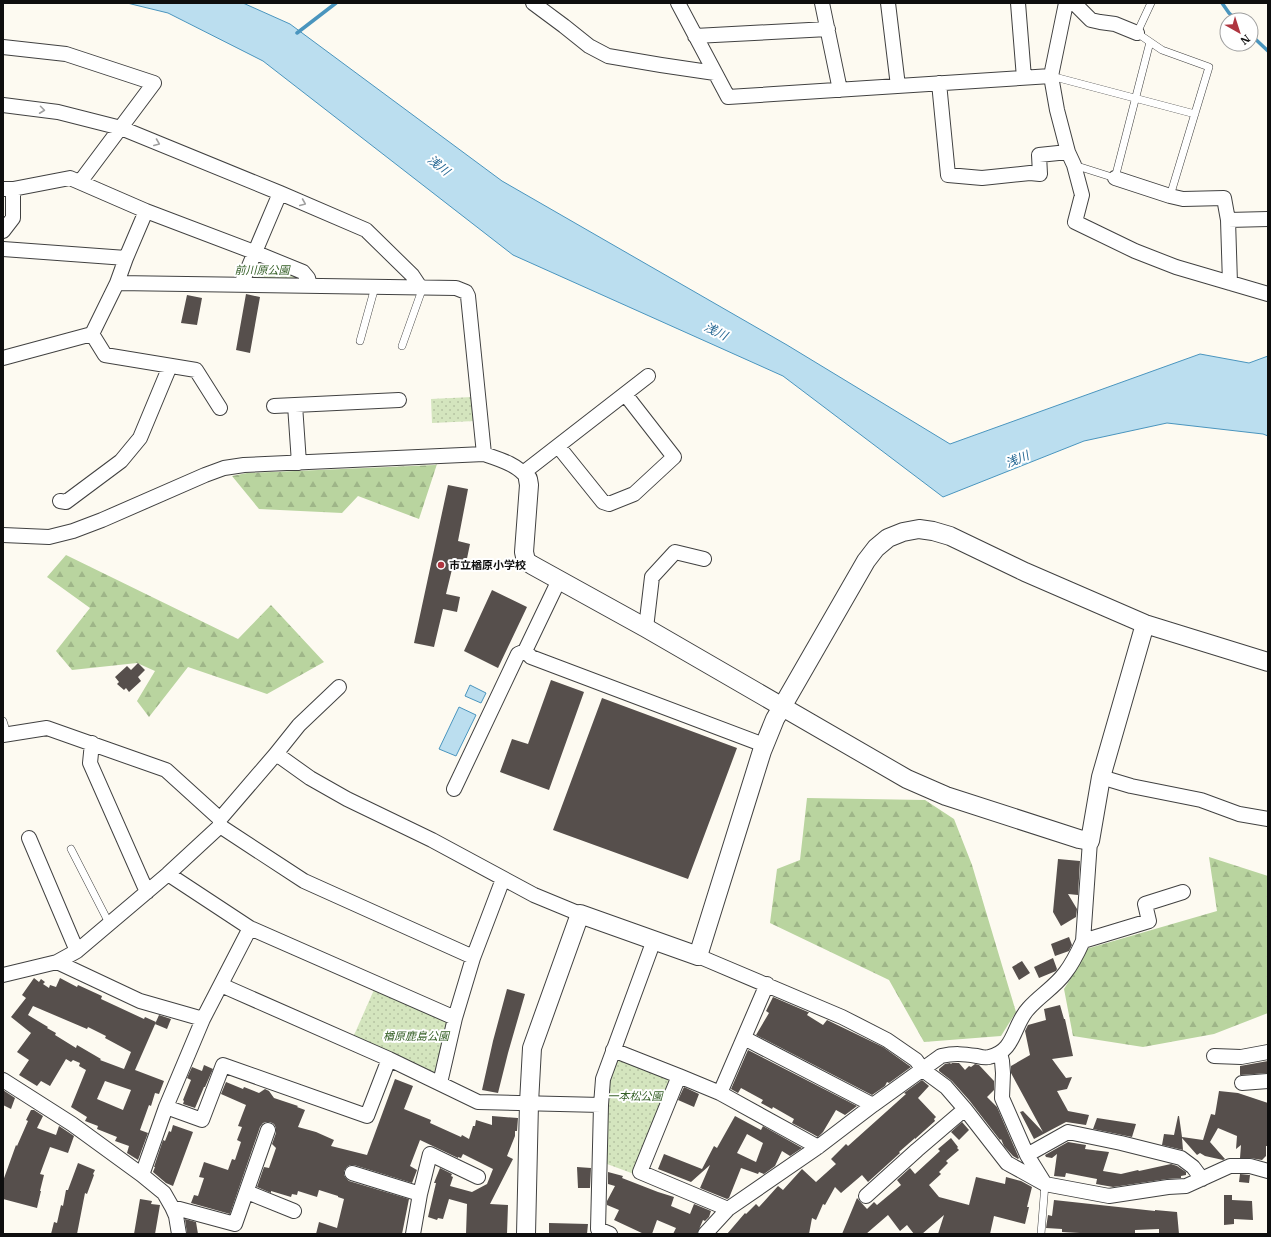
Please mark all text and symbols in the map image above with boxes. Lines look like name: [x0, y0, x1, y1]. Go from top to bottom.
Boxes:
north arrow: [1219, 12, 1259, 52]
text: N: [1237, 32, 1253, 48]
one-way arrow: [39, 105, 45, 114]
one-way arrow: [154, 138, 161, 146]
water label: 浅川: [425, 152, 455, 180]
one-way arrow: [299, 198, 307, 206]
park label: 前川原公園: [235, 263, 291, 277]
water label: 浅川: [702, 319, 732, 344]
water label: 浅川: [1003, 447, 1033, 471]
place label: 市立楢原小学校: [449, 558, 526, 572]
marker: 市立楢原小学校: [436, 560, 446, 570]
park label: 楢原鹿島公園: [383, 1029, 451, 1043]
park label: 一本松公園: [608, 1089, 664, 1103]

